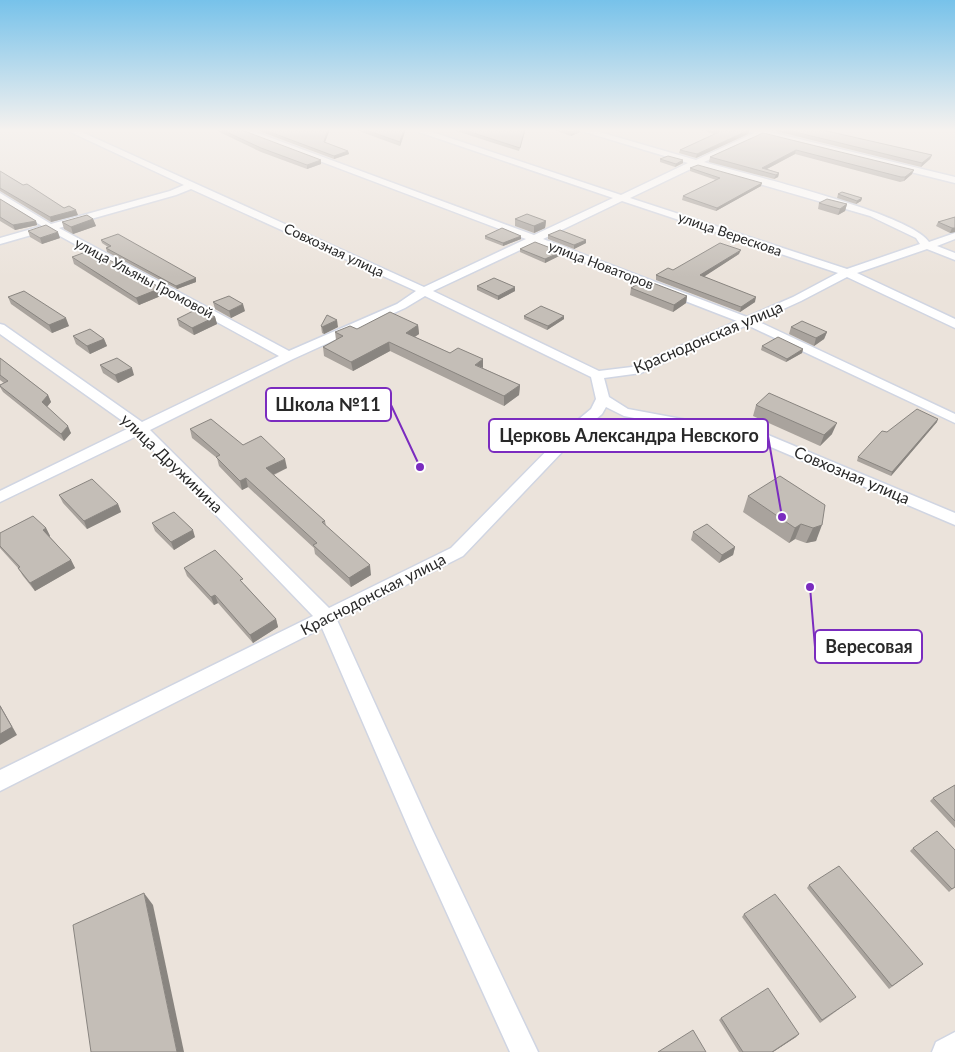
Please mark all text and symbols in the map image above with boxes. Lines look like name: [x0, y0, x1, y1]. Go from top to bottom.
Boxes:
street label: улица Верескова: [676, 208, 784, 259]
street label: Совхозная улица: [282, 219, 387, 280]
street label: улица Ульяны Громовой: [72, 234, 216, 321]
street label: улица Новаторов: [546, 237, 656, 292]
street label: Краснодонская улица: [630, 296, 785, 377]
callout: Школа №11: [266, 388, 391, 421]
text: Школа №11: [275, 393, 381, 415]
street label: улица Дружинина: [117, 409, 227, 516]
callout: Церковь Александра Невского: [489, 419, 768, 452]
text: Церковь Александра Невского: [499, 424, 759, 446]
street label: Совхозная улица: [792, 442, 913, 507]
street label: Краснодонская улица: [297, 549, 449, 638]
callout: Вересовая: [815, 630, 922, 663]
text: Вересовая: [825, 635, 913, 657]

